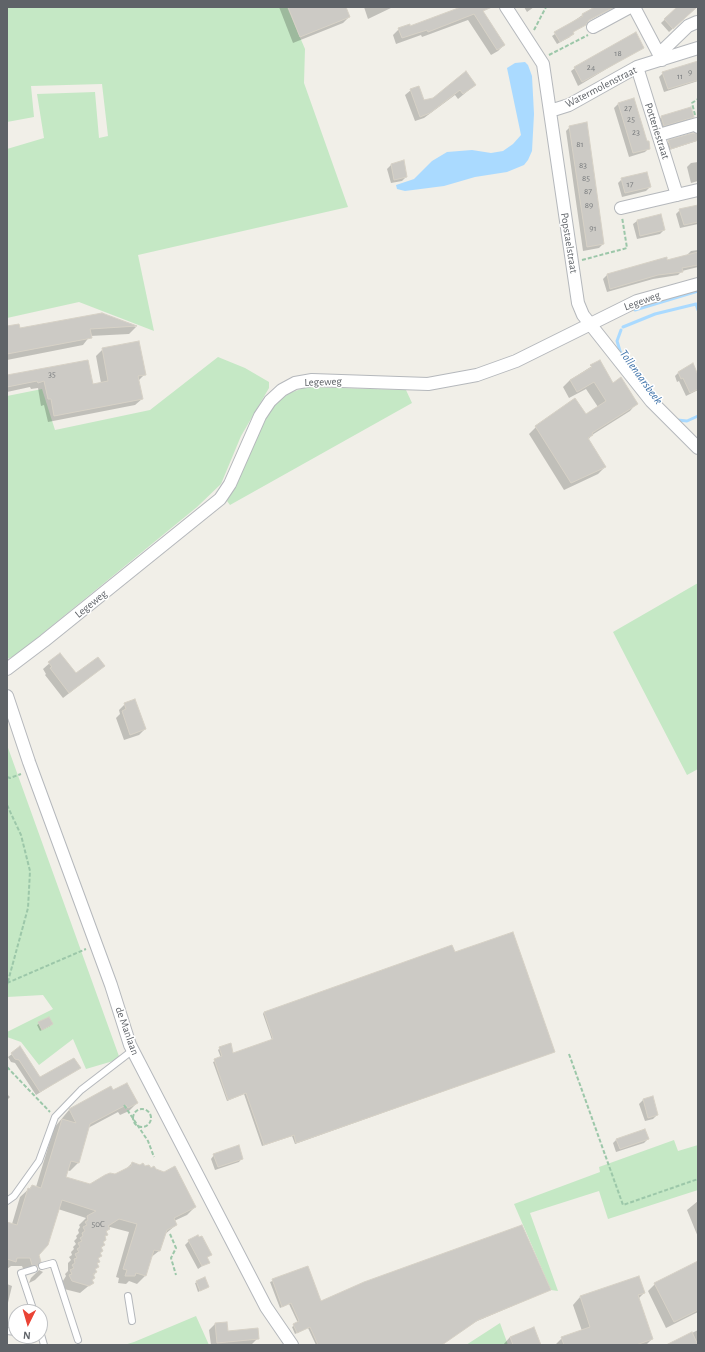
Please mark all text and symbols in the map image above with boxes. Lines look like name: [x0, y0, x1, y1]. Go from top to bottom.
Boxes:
house number: 18: [614, 48, 622, 58]
house number: 24: [587, 62, 595, 72]
street label: Watermolenstraat: [563, 63, 639, 111]
house number: 9: [688, 67, 692, 77]
house number: 11: [677, 71, 683, 81]
street label: Potteriestraat: [642, 101, 672, 161]
house number: 27: [624, 103, 632, 113]
house number: 25: [627, 114, 635, 124]
house number: 23: [632, 127, 640, 137]
house number: 81: [576, 139, 584, 149]
house number: 83: [579, 160, 587, 170]
house number: 85: [582, 173, 590, 183]
house number: 17: [627, 179, 633, 189]
house number: 87: [584, 186, 592, 196]
house number: 89: [585, 200, 593, 210]
street label: Popstaelstraat: [558, 212, 580, 274]
house number: 91: [589, 223, 597, 233]
street label: Legeweg: [622, 288, 662, 314]
water label: Tollenaarsbeek: [616, 347, 666, 407]
house number: 35: [48, 369, 56, 379]
street label: Legeweg: [304, 375, 342, 389]
street label: Legeweg: [72, 587, 110, 621]
street label: de Manlaan: [112, 1005, 142, 1057]
house number: 50C: [91, 1219, 105, 1229]
north arrow: [8, 1304, 48, 1344]
text: N: [23, 1330, 31, 1341]

